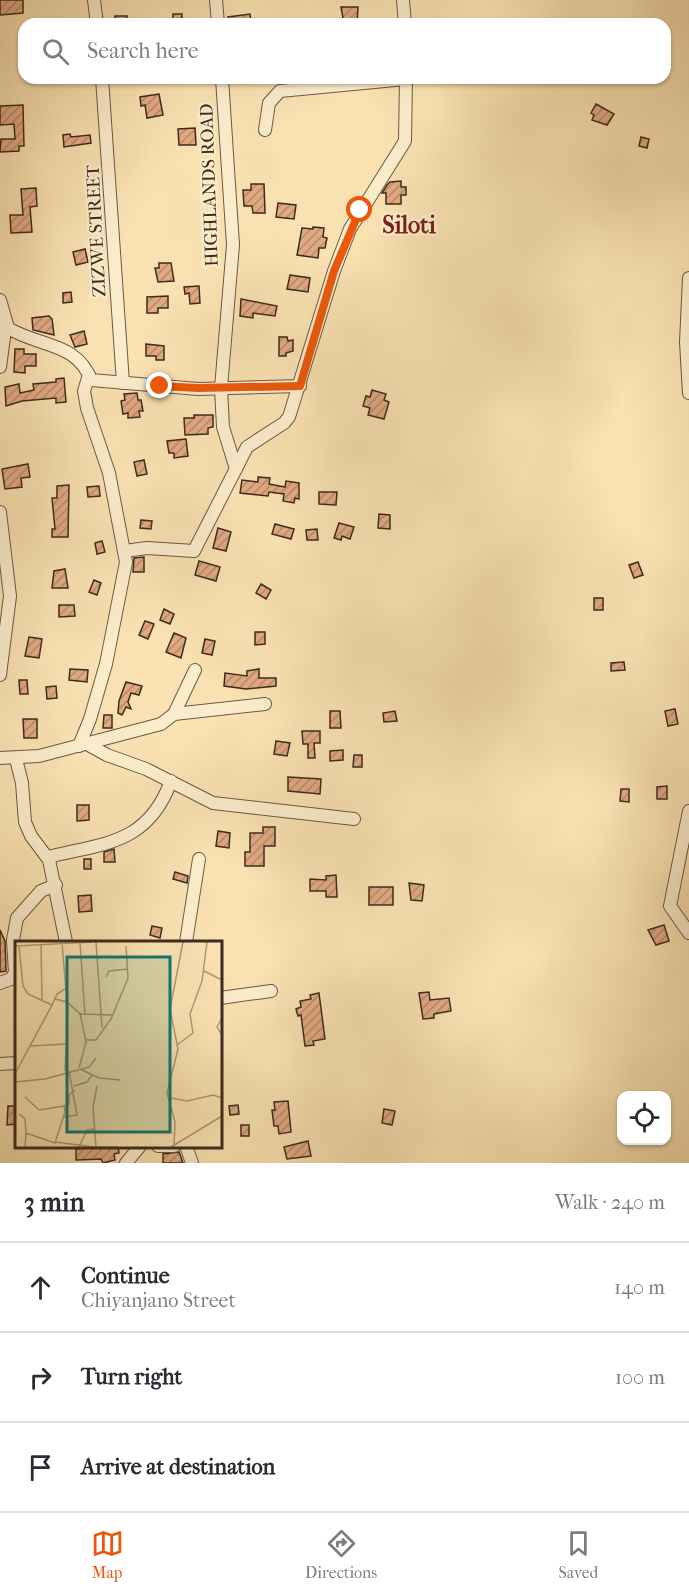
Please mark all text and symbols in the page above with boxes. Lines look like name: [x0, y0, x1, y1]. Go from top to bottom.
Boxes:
search box: [18, 18, 671, 84]
icon: search: [39, 35, 72, 68]
text: Search here: [87, 38, 199, 64]
street label: HIGHLANDS ROAD: [196, 103, 223, 267]
street label: ZIZWE STREET: [83, 163, 110, 298]
route start: [346, 196, 372, 222]
district label: Siloti: [382, 211, 437, 239]
route end: [146, 372, 172, 398]
inset map: [15, 941, 222, 1148]
map controls: [617, 1091, 671, 1145]
button: locate: [617, 1091, 671, 1145]
text: 3 min: [24, 1187, 85, 1218]
text: Walk · 240 m: [555, 1191, 665, 1214]
text: Continue: [81, 1263, 170, 1289]
icon: ahead: [24, 1271, 57, 1304]
text: 140 m: [614, 1276, 665, 1299]
text: Chiyanjano Street: [81, 1289, 236, 1312]
icon: right: [24, 1361, 57, 1394]
text: Turn right: [81, 1364, 182, 1390]
text: 100 m: [615, 1366, 665, 1389]
icon: arrive: [24, 1451, 57, 1484]
text: Arrive at destination: [81, 1454, 275, 1480]
tab: Map: [91, 1527, 124, 1582]
tab: Directions: [305, 1527, 377, 1582]
tab: Saved: [559, 1527, 598, 1582]

